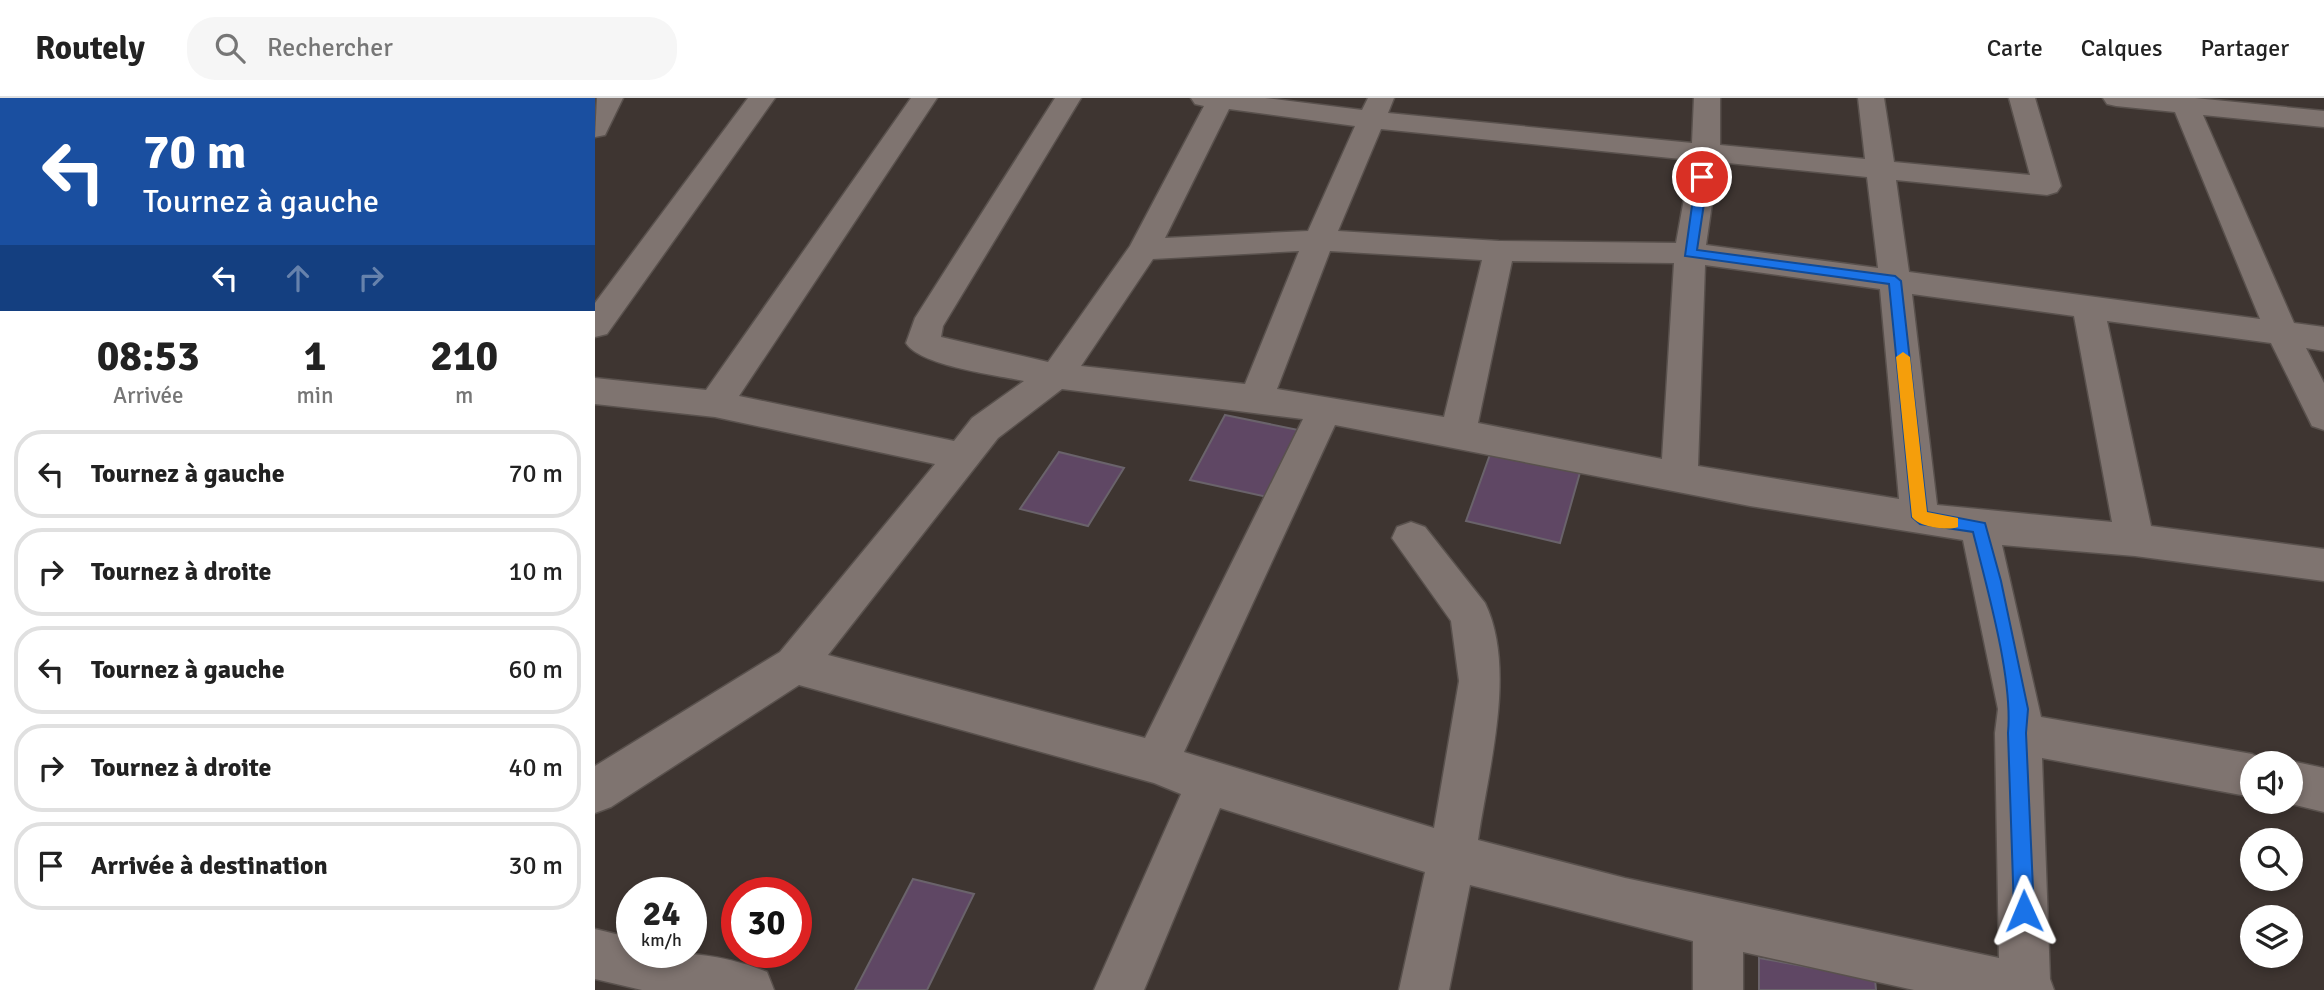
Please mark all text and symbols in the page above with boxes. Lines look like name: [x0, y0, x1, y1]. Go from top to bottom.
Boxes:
search box: [187, 17, 677, 80]
text: Routely: [35, 28, 145, 69]
icon: search: [211, 29, 249, 67]
text: Rechercher: [267, 32, 393, 64]
text: Carte: [1987, 33, 2043, 63]
text: Calques: [2081, 33, 2162, 63]
text: Partager: [2200, 33, 2289, 63]
text: 70 m: [143, 122, 246, 182]
icon: left: [28, 126, 119, 217]
pin: [1672, 147, 1732, 207]
icon: arrive: [1683, 158, 1721, 196]
text: Tournez à gauche: [143, 182, 379, 221]
icon: left: [206, 259, 244, 297]
icon: ahead: [279, 259, 317, 297]
icon: right: [352, 259, 390, 297]
text: 08:53: [97, 331, 200, 382]
text: 1: [304, 331, 326, 382]
text: 210: [430, 331, 498, 382]
text: Arrivée: [113, 381, 184, 410]
text: min: [296, 381, 334, 410]
text: m: [455, 381, 473, 410]
icon: left: [32, 455, 70, 493]
text: Tournez à gauche: [91, 458, 285, 490]
text: 70 m: [508, 458, 563, 490]
icon: right: [32, 553, 70, 591]
text: Tournez à droite: [91, 556, 271, 588]
text: 10 m: [508, 556, 563, 588]
icon: left: [32, 651, 70, 689]
text: Tournez à gauche: [91, 654, 285, 686]
text: 60 m: [508, 654, 563, 686]
icon: right: [32, 749, 70, 787]
map controls: [2240, 751, 2303, 968]
button: sound: [2240, 751, 2303, 814]
text: Tournez à droite: [91, 752, 271, 784]
text: 40 m: [508, 752, 563, 784]
button: search: [2240, 828, 2303, 891]
icon: arrive: [32, 847, 70, 885]
text: Arrivée à destination: [91, 850, 328, 882]
text: 30 m: [508, 850, 563, 882]
position arrow: [1987, 874, 2061, 948]
speed limit sign: 30: [721, 877, 812, 968]
text: 24: [643, 892, 680, 935]
button: layers: [2240, 905, 2303, 968]
text: km/h: [641, 929, 682, 951]

